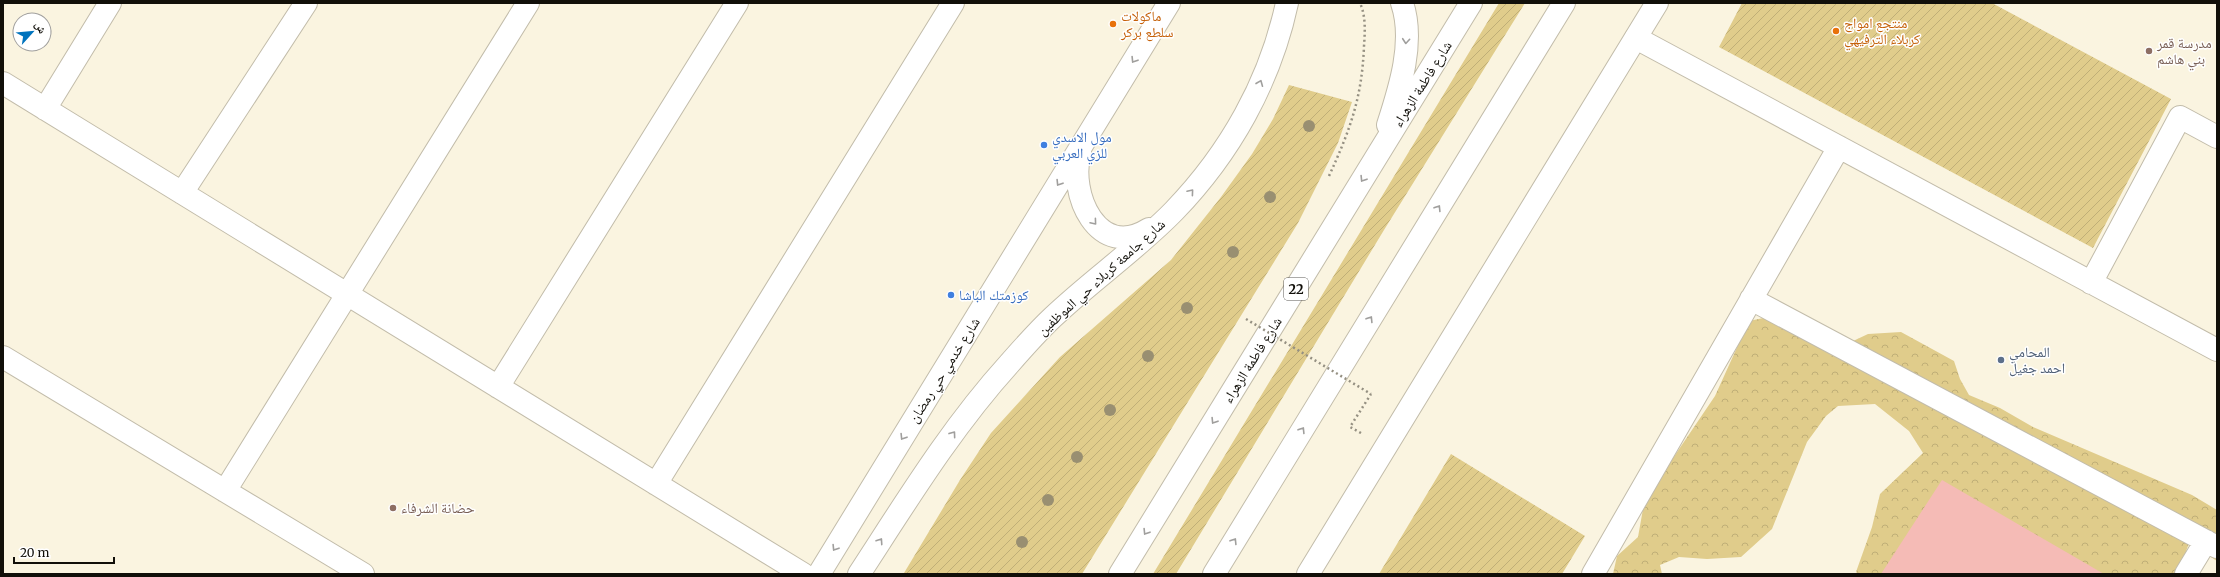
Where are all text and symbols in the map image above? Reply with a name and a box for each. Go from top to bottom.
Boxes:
place label: ماكولات سلطع بركر [1120,7,1173,42]
north arrow [12,12,52,52]
place label: منتجع امواج كربلاء الترفيهي [1844,14,1920,51]
text: ش [31,19,50,37]
marker: ماكولات سلطع بركر [1108,19,1118,29]
marker: منتجع امواج كربلاء الترفيهي [1831,26,1841,36]
place label: مدرسة قمر بني هاشم [2156,34,2212,71]
street label: شارع فاطمة الزهراء [1388,38,1457,131]
one-way arrow [1402,38,1411,44]
marker: مدرسة قمر بني هاشم [2144,46,2154,56]
one-way arrow [1132,56,1139,63]
one-way arrow [1256,80,1264,87]
place label: مول الاسدي للزي العربي [1052,128,1112,165]
marker: مول الاسدي للزي العربي [1039,140,1049,150]
one-way arrow [1360,175,1368,182]
one-way arrow [1056,179,1064,186]
one-way arrow [1186,189,1193,197]
one-way arrow [1433,205,1441,212]
street label: شارع جامعة كربلاء حي الموظفين [1033,215,1170,341]
one-way arrow [1090,217,1097,225]
road number: 22 [1284,278,1308,300]
place label: كوزمتك الباشا [959,286,1029,304]
marker: كوزمتك الباشا [946,290,956,300]
street label: شارع خدمي حي رمضان [904,314,986,427]
street label: شارع فاطمة الزهراء [1218,314,1287,407]
one-way arrow [1365,316,1373,323]
place label: المحامي احمد جغيل [2009,343,2065,377]
marker: المحامي احمد جغيل [1996,355,2006,365]
one-way arrow [1212,417,1219,424]
one-way arrow [1297,427,1305,434]
one-way arrow [948,431,955,438]
one-way arrow [900,433,908,440]
place label: حضانة الشرفاء [401,499,475,517]
marker: حضانة الشرفاء [388,503,398,513]
one-way arrow [1143,528,1151,535]
one-way arrow [1229,538,1237,545]
scale bar [14,539,114,565]
one-way arrow [875,539,882,546]
one-way arrow [833,543,840,550]
text: 20 m [20,545,49,560]

